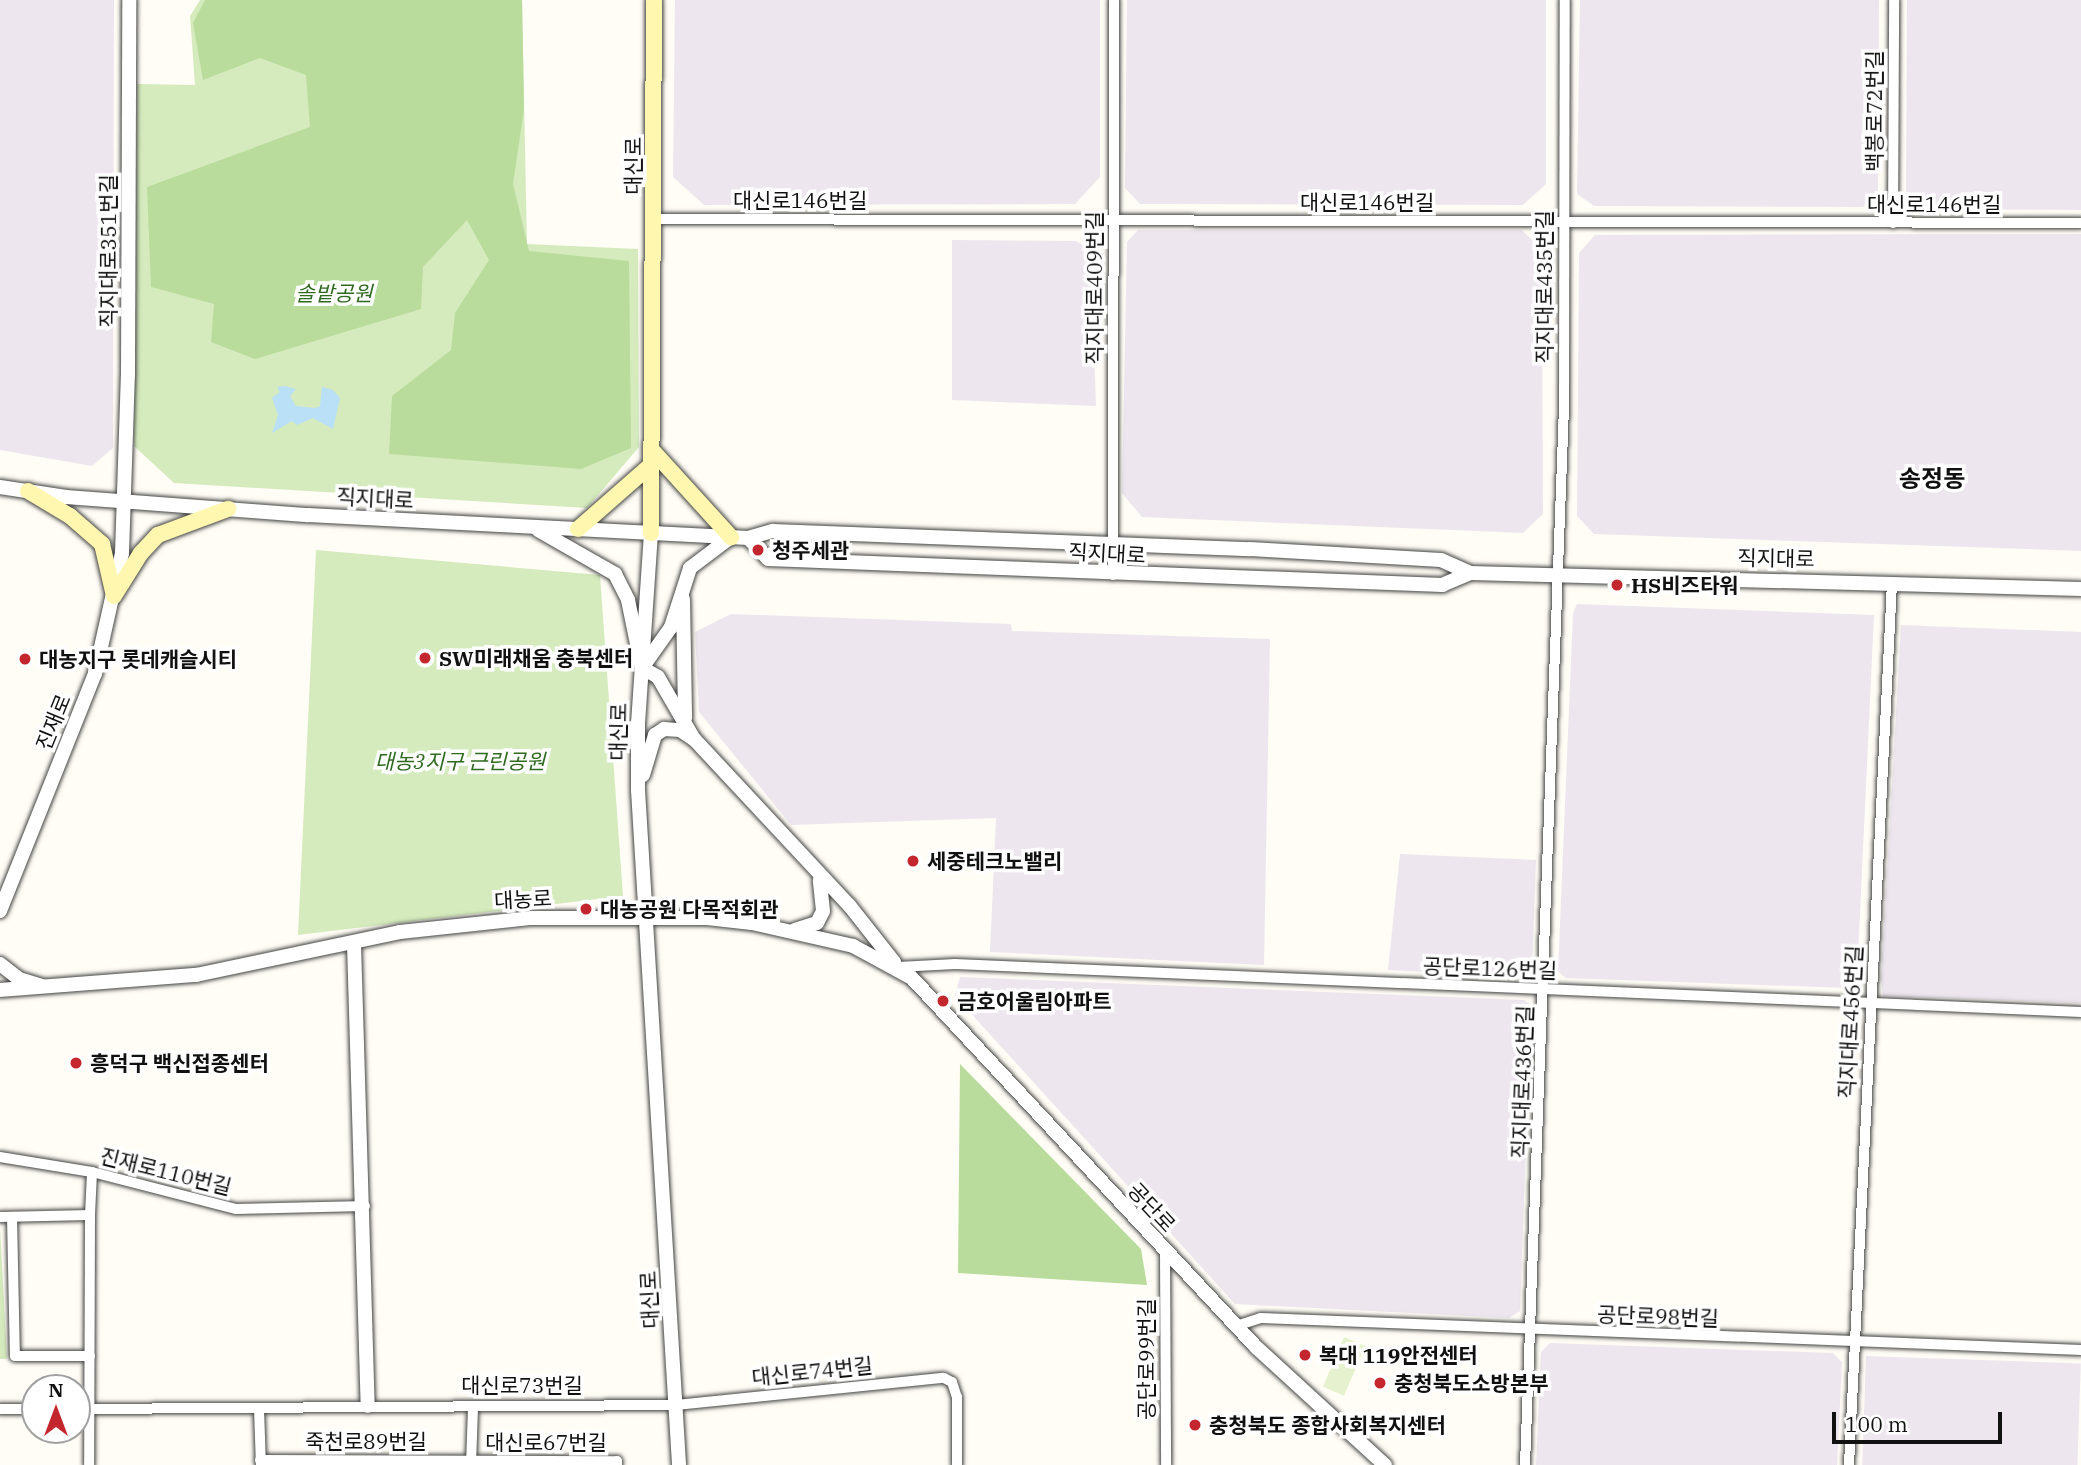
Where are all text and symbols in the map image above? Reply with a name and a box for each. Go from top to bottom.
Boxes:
street label: 백봉로72번길 [1861,50,1887,172]
street label: 대신로 [620,137,646,195]
street label: 직지대로351번길 [95,174,121,328]
street label: 대신로146번길 [733,187,867,213]
street label: 대신로146번길 [1300,189,1434,215]
street label: 대신로146번길 [1867,191,2001,217]
street label: 직지대로435번길 [1531,210,1557,364]
street label: 직지대로409번길 [1081,211,1107,365]
park label: 솔밭공원 [295,280,373,306]
district label: 송정동 [1899,465,1965,493]
street label: 직지대로 [336,483,414,513]
place label: 청주세관 [772,537,849,563]
street label: 직지대로 [1068,538,1146,568]
marker: 청주세관 [750,542,766,558]
street label: 직지대로 [1737,545,1815,571]
place label: HS비즈타워 [1631,572,1739,598]
marker: HS비즈타워 [1609,577,1625,593]
place label: SW미래채움 충북센터 [439,645,633,671]
place label: 대농지구 롯데캐슬시티 [39,646,237,672]
marker: SW미래채움 충북센터 [417,650,433,666]
marker: 대농지구 롯데캐슬시티 [17,651,33,667]
street label: 진재로 [30,690,76,754]
street label: 대신로 [605,703,631,761]
park label: 대농3지구 근린공원 [375,748,545,774]
place label: 세중테크노밸리 [927,848,1062,874]
marker: 세중테크노밸리 [905,853,921,869]
street label: 대농로 [493,885,553,913]
place label: 대농공원 다목적회관 [600,896,779,922]
marker: 대농공원 다목적회관 [578,901,594,917]
street label: 직지대로456번길 [1833,945,1867,1099]
street label: 공단로126번길 [1422,953,1558,983]
place label: 금호어울림아파트 [957,988,1112,1014]
marker: 금호어울림아파트 [935,993,951,1009]
street label: 직지대로436번길 [1507,1005,1537,1159]
place label: 흥덕구 백신접종센터 [90,1050,269,1076]
marker: 흥덕구 백신접종센터 [68,1055,84,1071]
street label: 진재로110번길 [98,1143,234,1199]
street label: 공단로 [1123,1177,1181,1237]
street label: 대신로 [635,1270,663,1330]
street label: 공단로99번길 [1133,1298,1159,1420]
street label: 공단로98번길 [1597,1301,1719,1331]
place label: 복대 119안전센터 [1319,1342,1478,1368]
marker: 복대 119안전센터 [1297,1347,1313,1363]
street label: 대신로74번길 [750,1352,874,1390]
place label: 충청북도소방본부 [1394,1370,1549,1396]
street label: 대신로73번길 [461,1372,583,1398]
north arrow [21,1374,91,1444]
marker: 충청북도소방본부 [1372,1375,1388,1391]
text: N [48,1378,64,1402]
scale bar [1836,1398,2006,1442]
text: 100 m [1845,1410,1908,1438]
place label: 충청북도 종합사회복지센터 [1209,1412,1446,1438]
marker: 충청북도 종합사회복지센터 [1187,1417,1203,1433]
street label: 죽천로89번길 [305,1428,427,1454]
street label: 대신로67번길 [485,1429,607,1455]

